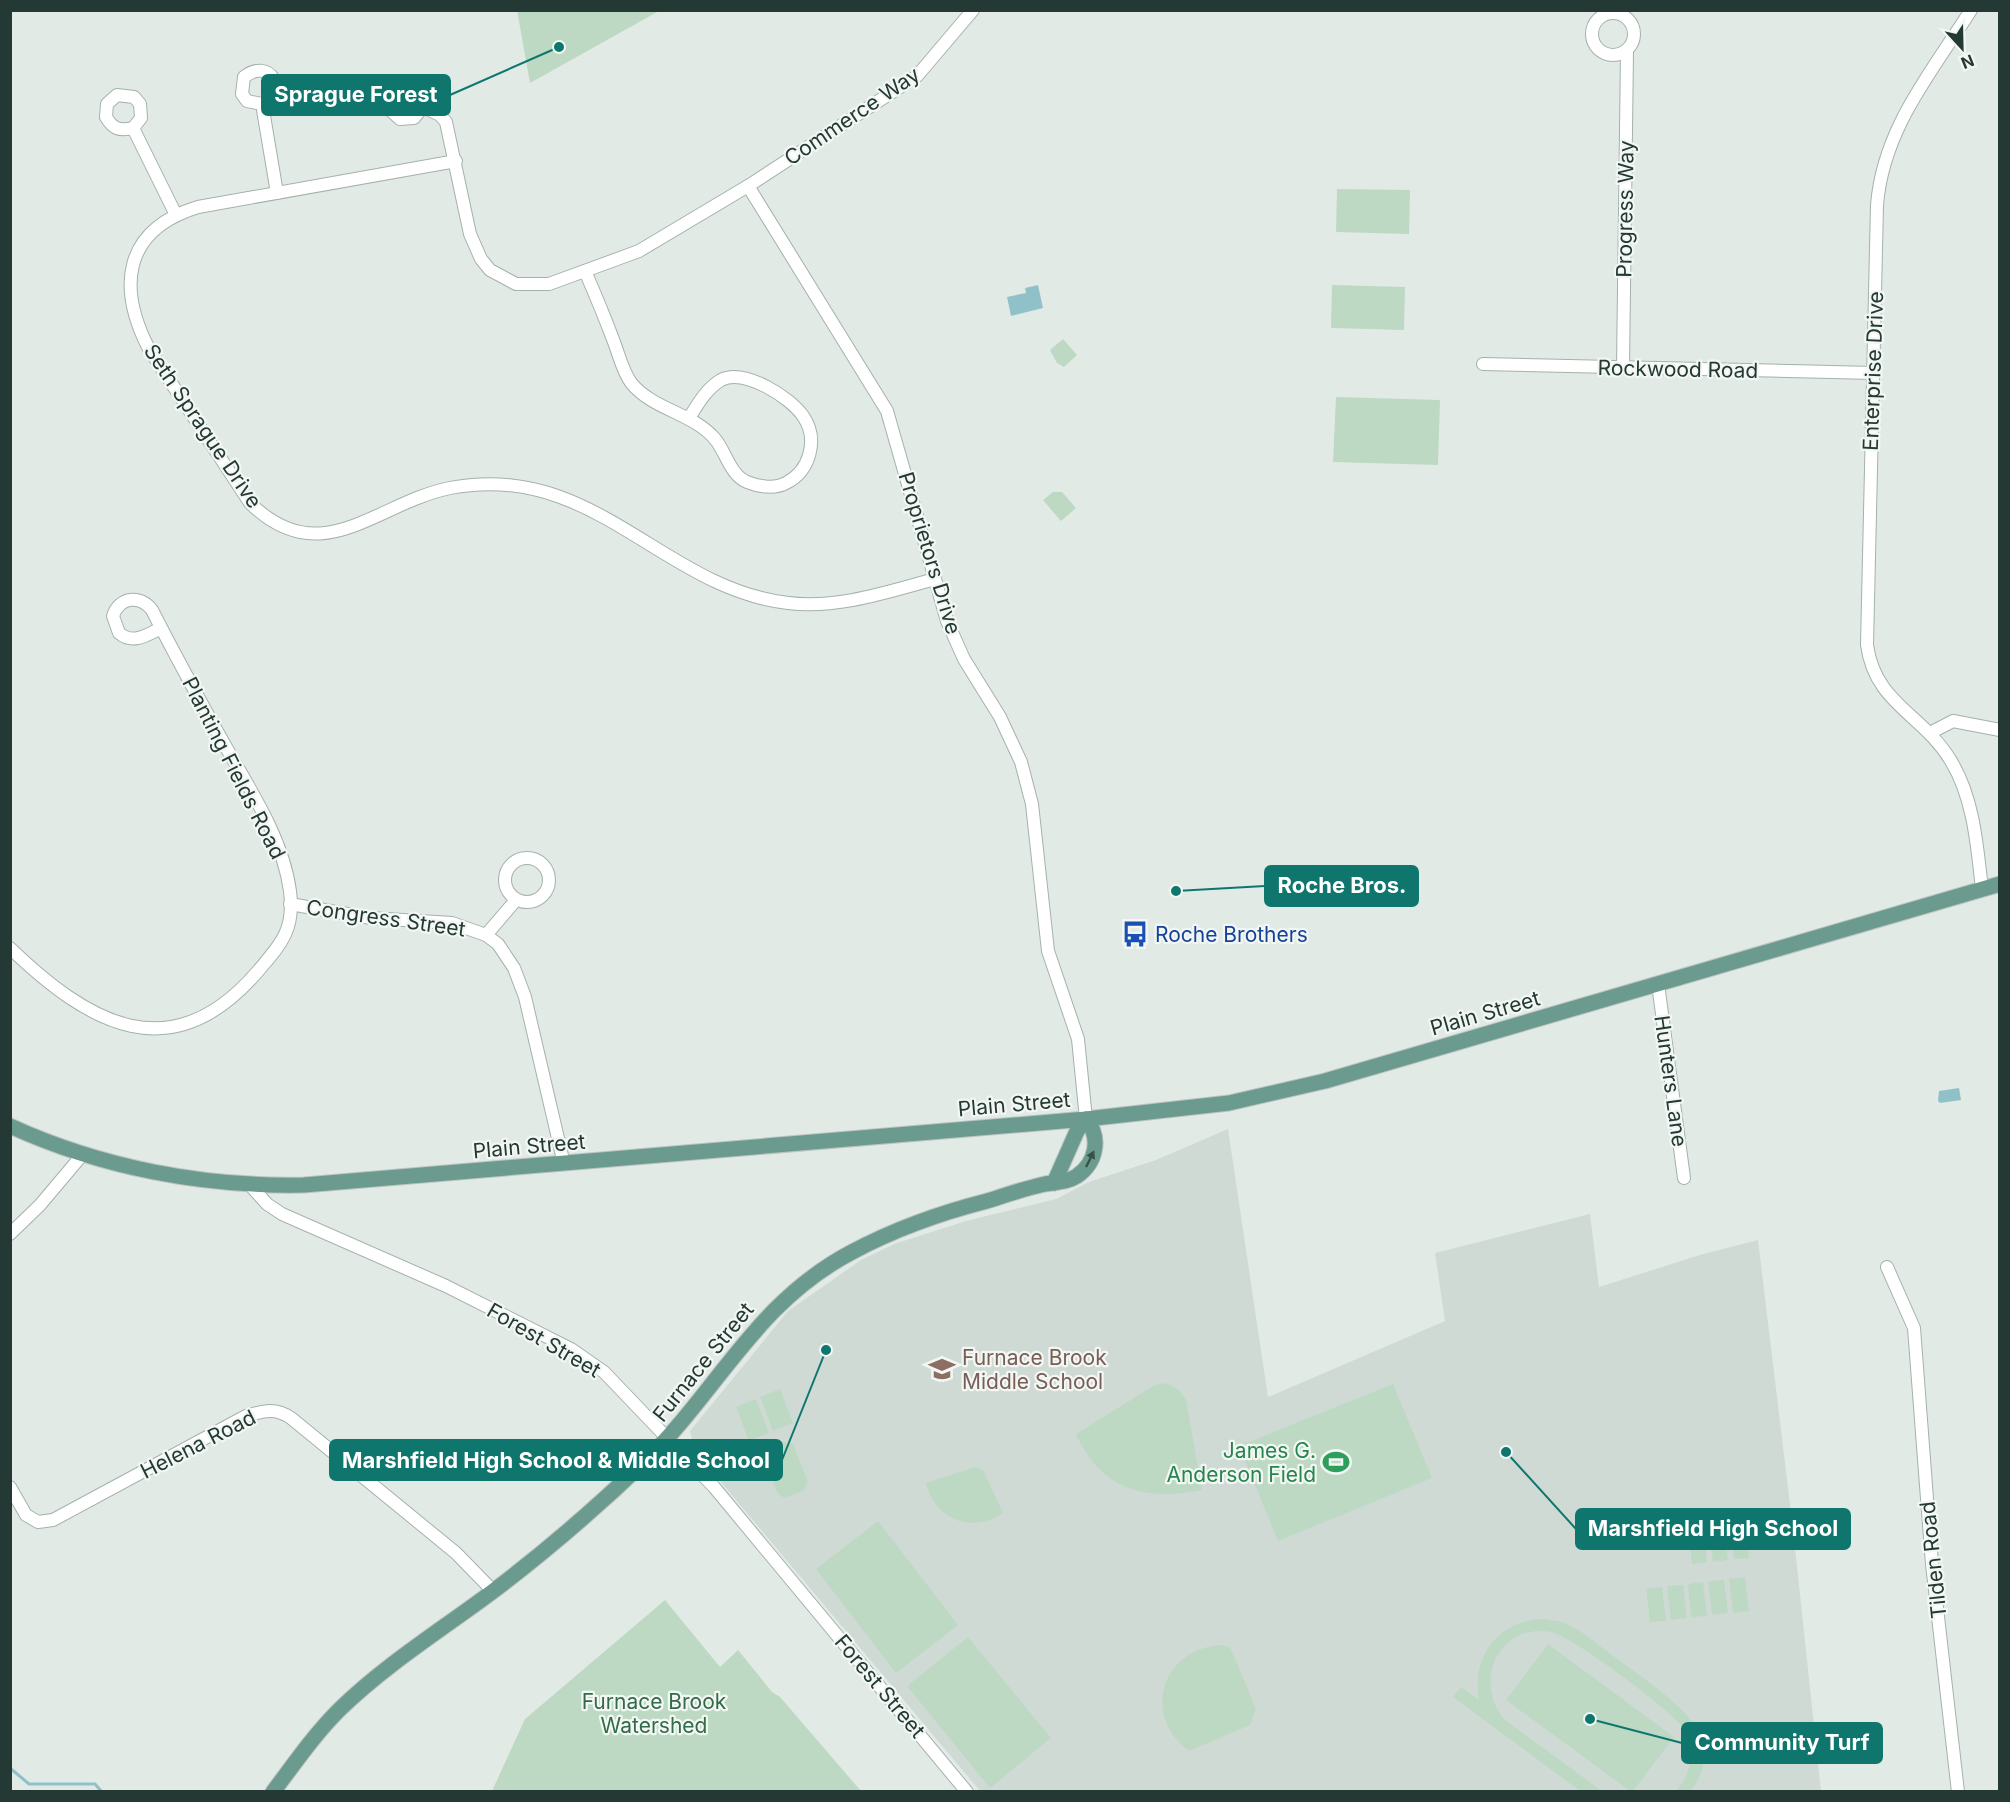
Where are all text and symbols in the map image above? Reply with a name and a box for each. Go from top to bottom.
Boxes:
north arrow [1932,18,1992,78]
text: N [1958,50,1977,73]
street label: Commerce Way [780,61,924,170]
callout: Sprague Forest [262,75,450,115]
text: Sprague Forest [274,81,438,107]
street label: Progress Way [1611,140,1639,278]
street label: Enterprise Drive [1858,291,1888,451]
street label: Seth Sprague Drive [139,339,267,513]
street label: Rockwood Road [1597,355,1759,383]
street label: Proprietors Drive [893,469,967,637]
street label: Planting Fields Road [177,673,291,863]
callout: Roche Bros. [1265,866,1418,906]
text: Roche Bros. [1278,872,1406,898]
street label: Congress Street [305,894,467,942]
bus stop icon: Roche Brothers [1120,919,1150,949]
place label: Roche Brothers [1155,922,1308,947]
street label: Plain Street [1427,985,1543,1041]
street label: Hunters Lane [1649,1014,1693,1148]
street label: Plain Street [957,1087,1071,1121]
street label: Plain Street [472,1129,586,1163]
one-way arrow [1085,1151,1094,1168]
street label: Forest Street [483,1297,605,1383]
street label: Furnace Street [647,1297,759,1427]
place label: Furnace Brook Middle School [962,1345,1107,1394]
school or university icon: Furnace Brook Middle School [927,1354,957,1384]
street label: Helena Road [136,1404,260,1484]
place label: James G. Anderson Field [1166,1438,1316,1487]
callout: Marshfield High School & Middle School [330,1440,782,1480]
text: Marshfield High School & Middle School [342,1447,770,1473]
sports icon: James G. Anderson Field [1321,1447,1351,1477]
street label: Tilden Road [1914,1500,1952,1620]
callout: Marshfield High School [1576,1509,1850,1549]
text: Marshfield High School [1588,1515,1838,1541]
street label: Forest Street [830,1629,931,1743]
park label: Furnace Brook Watershed [582,1689,727,1738]
callout: Community Turf [1682,1723,1882,1763]
text: Community Turf [1694,1729,1870,1755]

